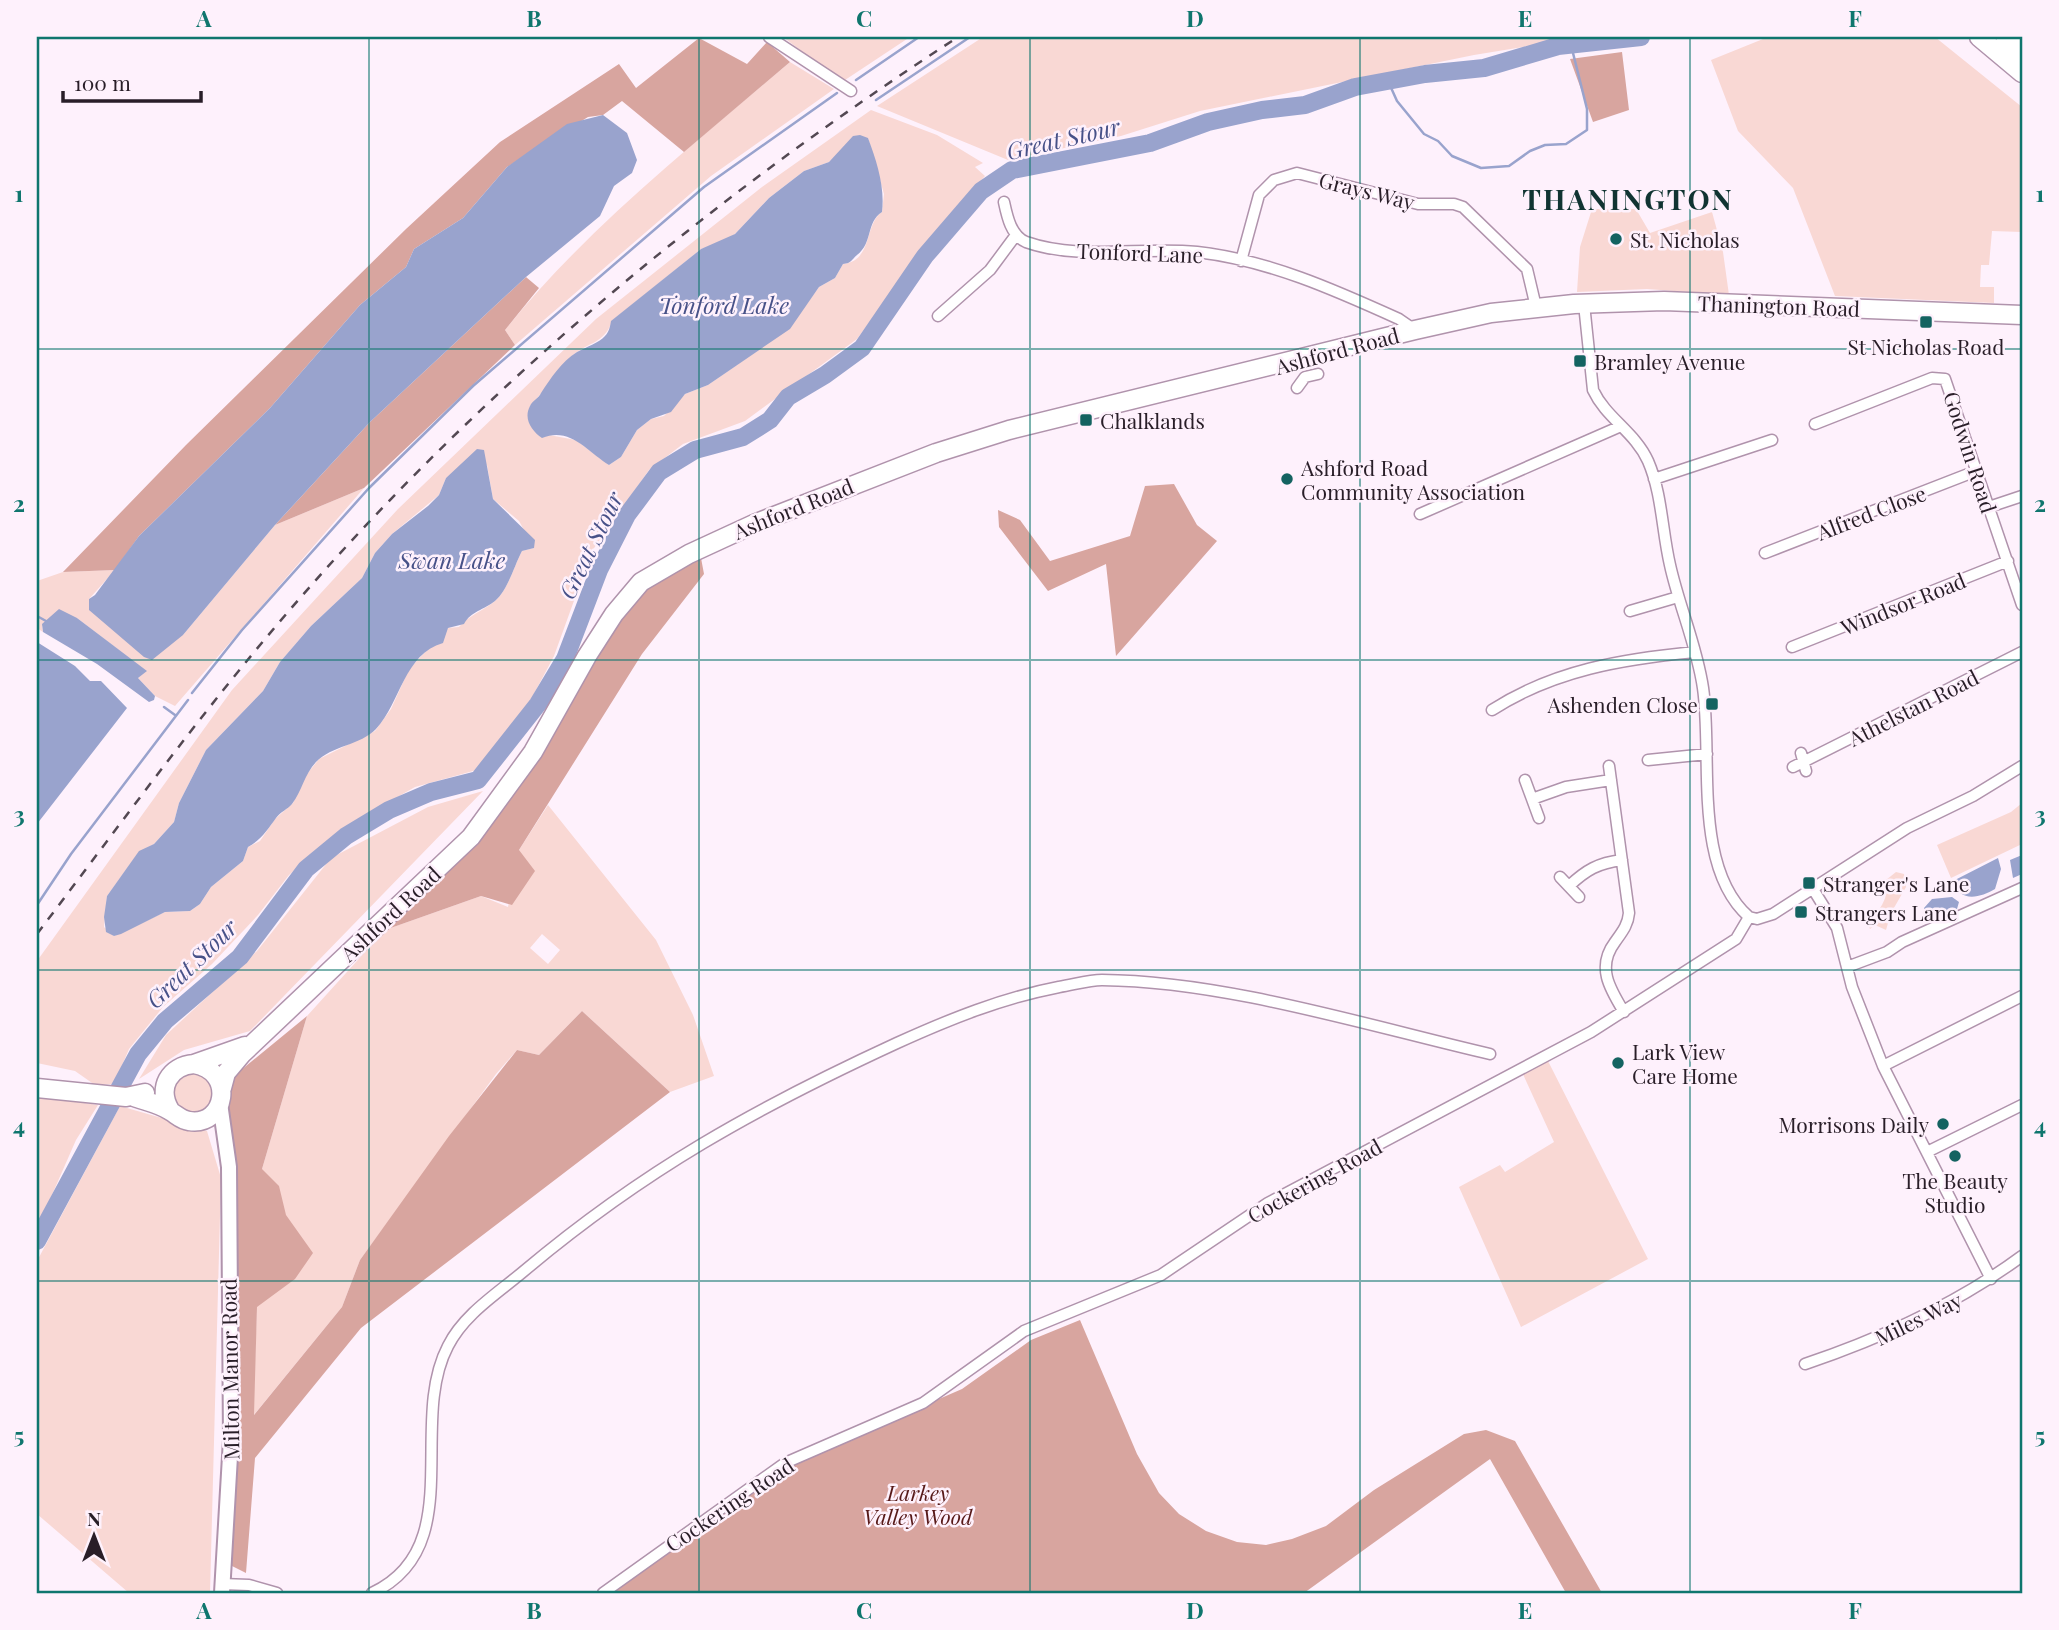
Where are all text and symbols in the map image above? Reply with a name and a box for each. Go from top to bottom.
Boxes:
text: A [195,2,212,33]
text: B [526,2,542,33]
text: C [856,2,872,33]
text: D [1186,2,1204,33]
text: E [1518,2,1532,33]
text: F [1848,2,1862,33]
scale bar [63,60,201,104]
text: 100 m [74,68,131,96]
water label: Great Stour [1003,110,1124,166]
street label: Grays Way [1316,165,1418,215]
text: 1 [15,177,24,208]
text: 1 [2036,177,2045,208]
district label: THANINGTON [1522,180,1734,217]
place label: St. Nicholas [1630,225,1740,253]
marker: St. Nicholas [1608,231,1624,247]
street label: Tonford Lane [1076,236,1204,268]
street label: Thanington Road [1697,288,1861,322]
water label: Tonford Lake [659,289,789,320]
marker: St Nicholas Road [1918,314,1934,330]
street label: Ashford Road [1271,320,1402,380]
place label: St Nicholas Road [1847,332,2005,360]
place label: Bramley Avenue [1594,347,1746,375]
marker: Bramley Avenue [1572,353,1588,369]
street label: Godwin Road [1938,388,2004,516]
place label: Chalklands [1100,406,1205,434]
marker: Chalklands [1078,412,1094,428]
place label: Ashford Road Community Association [1300,453,1526,505]
street label: Ashford Road [728,471,857,545]
marker: Ashford Road Community Association [1279,471,1295,487]
street label: Alfred Close [1811,478,1930,546]
water label: Great Stour [551,485,630,604]
text: 2 [13,487,25,518]
text: 2 [2034,487,2046,518]
water label: Swan Lake [398,544,506,575]
street label: Windsor Road [1836,565,1970,641]
street label: Athelstan Road [1842,662,1983,752]
place label: Ashenden Close [1547,690,1698,718]
marker: Ashenden Close [1704,696,1720,712]
text: 3 [13,798,25,829]
text: 3 [2034,798,2046,829]
street label: Ashford Road [333,859,446,967]
place label: Stranger's Lane [1823,869,1969,897]
marker: Stranger's Lane [1801,875,1817,891]
place label: Strangers Lane [1815,898,1957,926]
marker: Strangers Lane [1793,904,1809,920]
water label: Great Stour [139,911,244,1014]
place label: Lark View Care Home [1632,1037,1738,1089]
marker: Lark View Care Home [1610,1055,1626,1071]
text: 4 [13,1109,25,1140]
text: 4 [2034,1109,2046,1140]
place label: Morrisons Daily [1778,1110,1929,1138]
marker: Morrisons Daily [1935,1116,1951,1132]
street label: Cockering Road [1242,1131,1386,1229]
marker: The Beauty Studio [1947,1148,1963,1164]
place label: The Beauty Studio [1902,1166,2008,1218]
street label: Milton Manor Road [213,1278,245,1460]
street label: Miles Way [1870,1285,1967,1351]
text: 5 [14,1419,24,1450]
text: 5 [2035,1419,2045,1450]
street label: Cockering Road [659,1451,799,1557]
park label: Larkey Valley Wood [863,1478,973,1530]
north arrow [60,1500,130,1570]
text: N [87,1505,101,1531]
text: A [195,1594,212,1625]
text: B [526,1594,542,1625]
text: C [856,1594,872,1625]
text: D [1186,1594,1204,1625]
text: E [1518,1594,1532,1625]
text: F [1848,1594,1862,1625]

